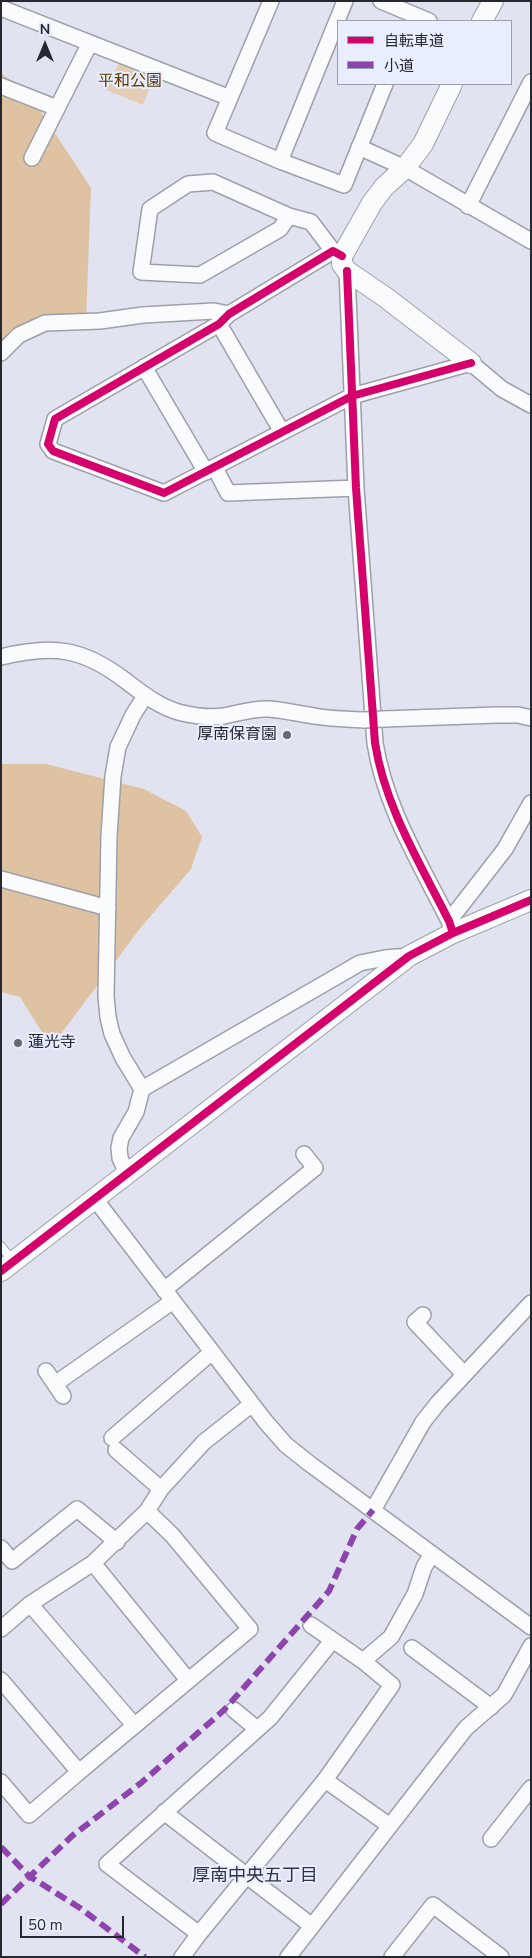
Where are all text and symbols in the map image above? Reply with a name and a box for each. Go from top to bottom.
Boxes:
north arrow [20,20,70,70]
text: N [40,20,50,39]
legend [337,20,512,85]
text: 自転車道 [384,31,444,51]
text: 小道 [384,56,414,76]
park label: 平和公園 [98,72,162,92]
place label: 厚南保育園 [197,725,277,745]
marker: 厚南保育園 [281,729,293,741]
place label: 蓮光寺 [28,1033,76,1053]
marker: 蓮光寺 [12,1037,24,1049]
district label: 厚南中央五丁目 [192,1866,318,1888]
scale bar [22,1906,126,1938]
text: 50 m [28,1915,63,1935]

